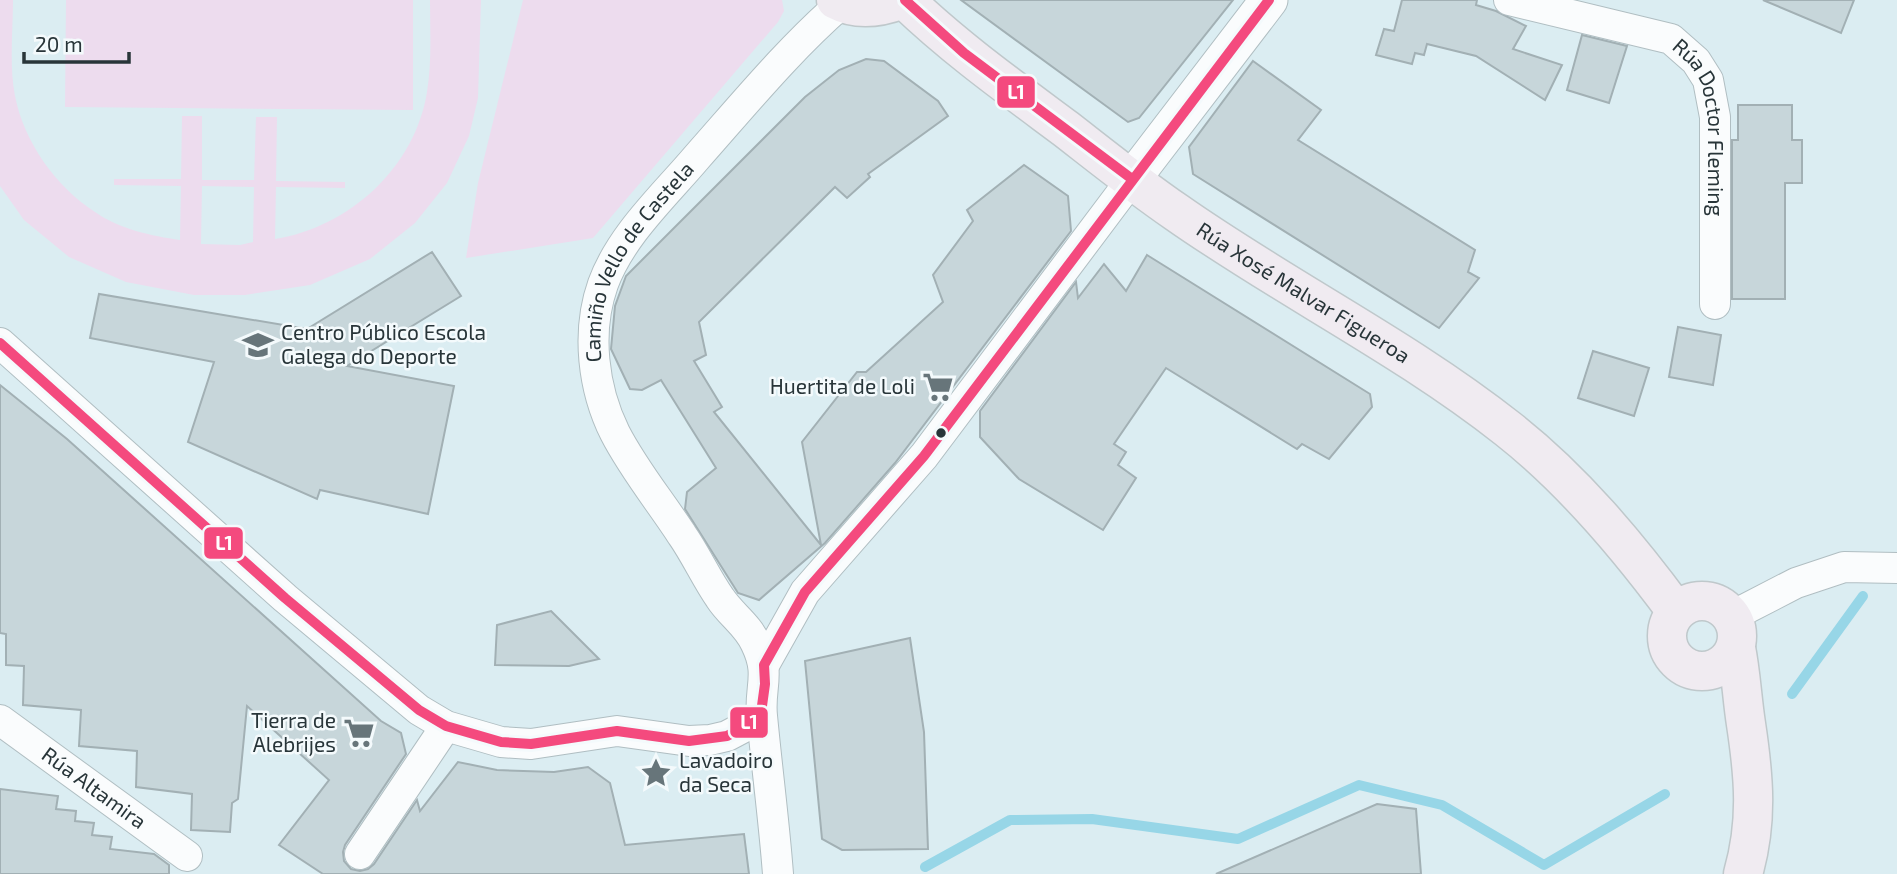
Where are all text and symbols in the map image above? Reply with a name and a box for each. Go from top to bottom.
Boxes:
scale bar [24,21,130,65]
text: 20 m [35,31,83,56]
street label: Rúa Doctor Fleming [1668,33,1729,216]
line badge: L1 [996,75,1036,109]
text: L1 [1007,80,1025,103]
street label: Camiño Vello de Castela [579,156,698,363]
street label: Rúa Xosé Malvar Figueroa [1193,216,1415,368]
place label: Centro Público Escola Galega do Deporte [281,319,486,368]
school or university icon: Centro Público Escola Galega do Deporte [241,328,275,362]
supermarket icon: Huertita de Loli [921,370,955,404]
place label: Huertita de Loli [770,373,915,398]
unlabelled marker [934,426,948,440]
line badge: L1 [203,526,244,560]
text: L1 [215,531,233,554]
line badge: L1 [729,706,769,739]
place label: Tierra de Alebrijes [251,707,336,757]
text: L1 [740,710,758,733]
supermarket icon: Tierra de Alebrijes [342,716,376,750]
street label: Rúa Altamira [38,741,152,833]
place label: Lavadoiro da Seca [679,747,773,796]
place icon: Lavadoiro da Seca [639,756,673,790]

